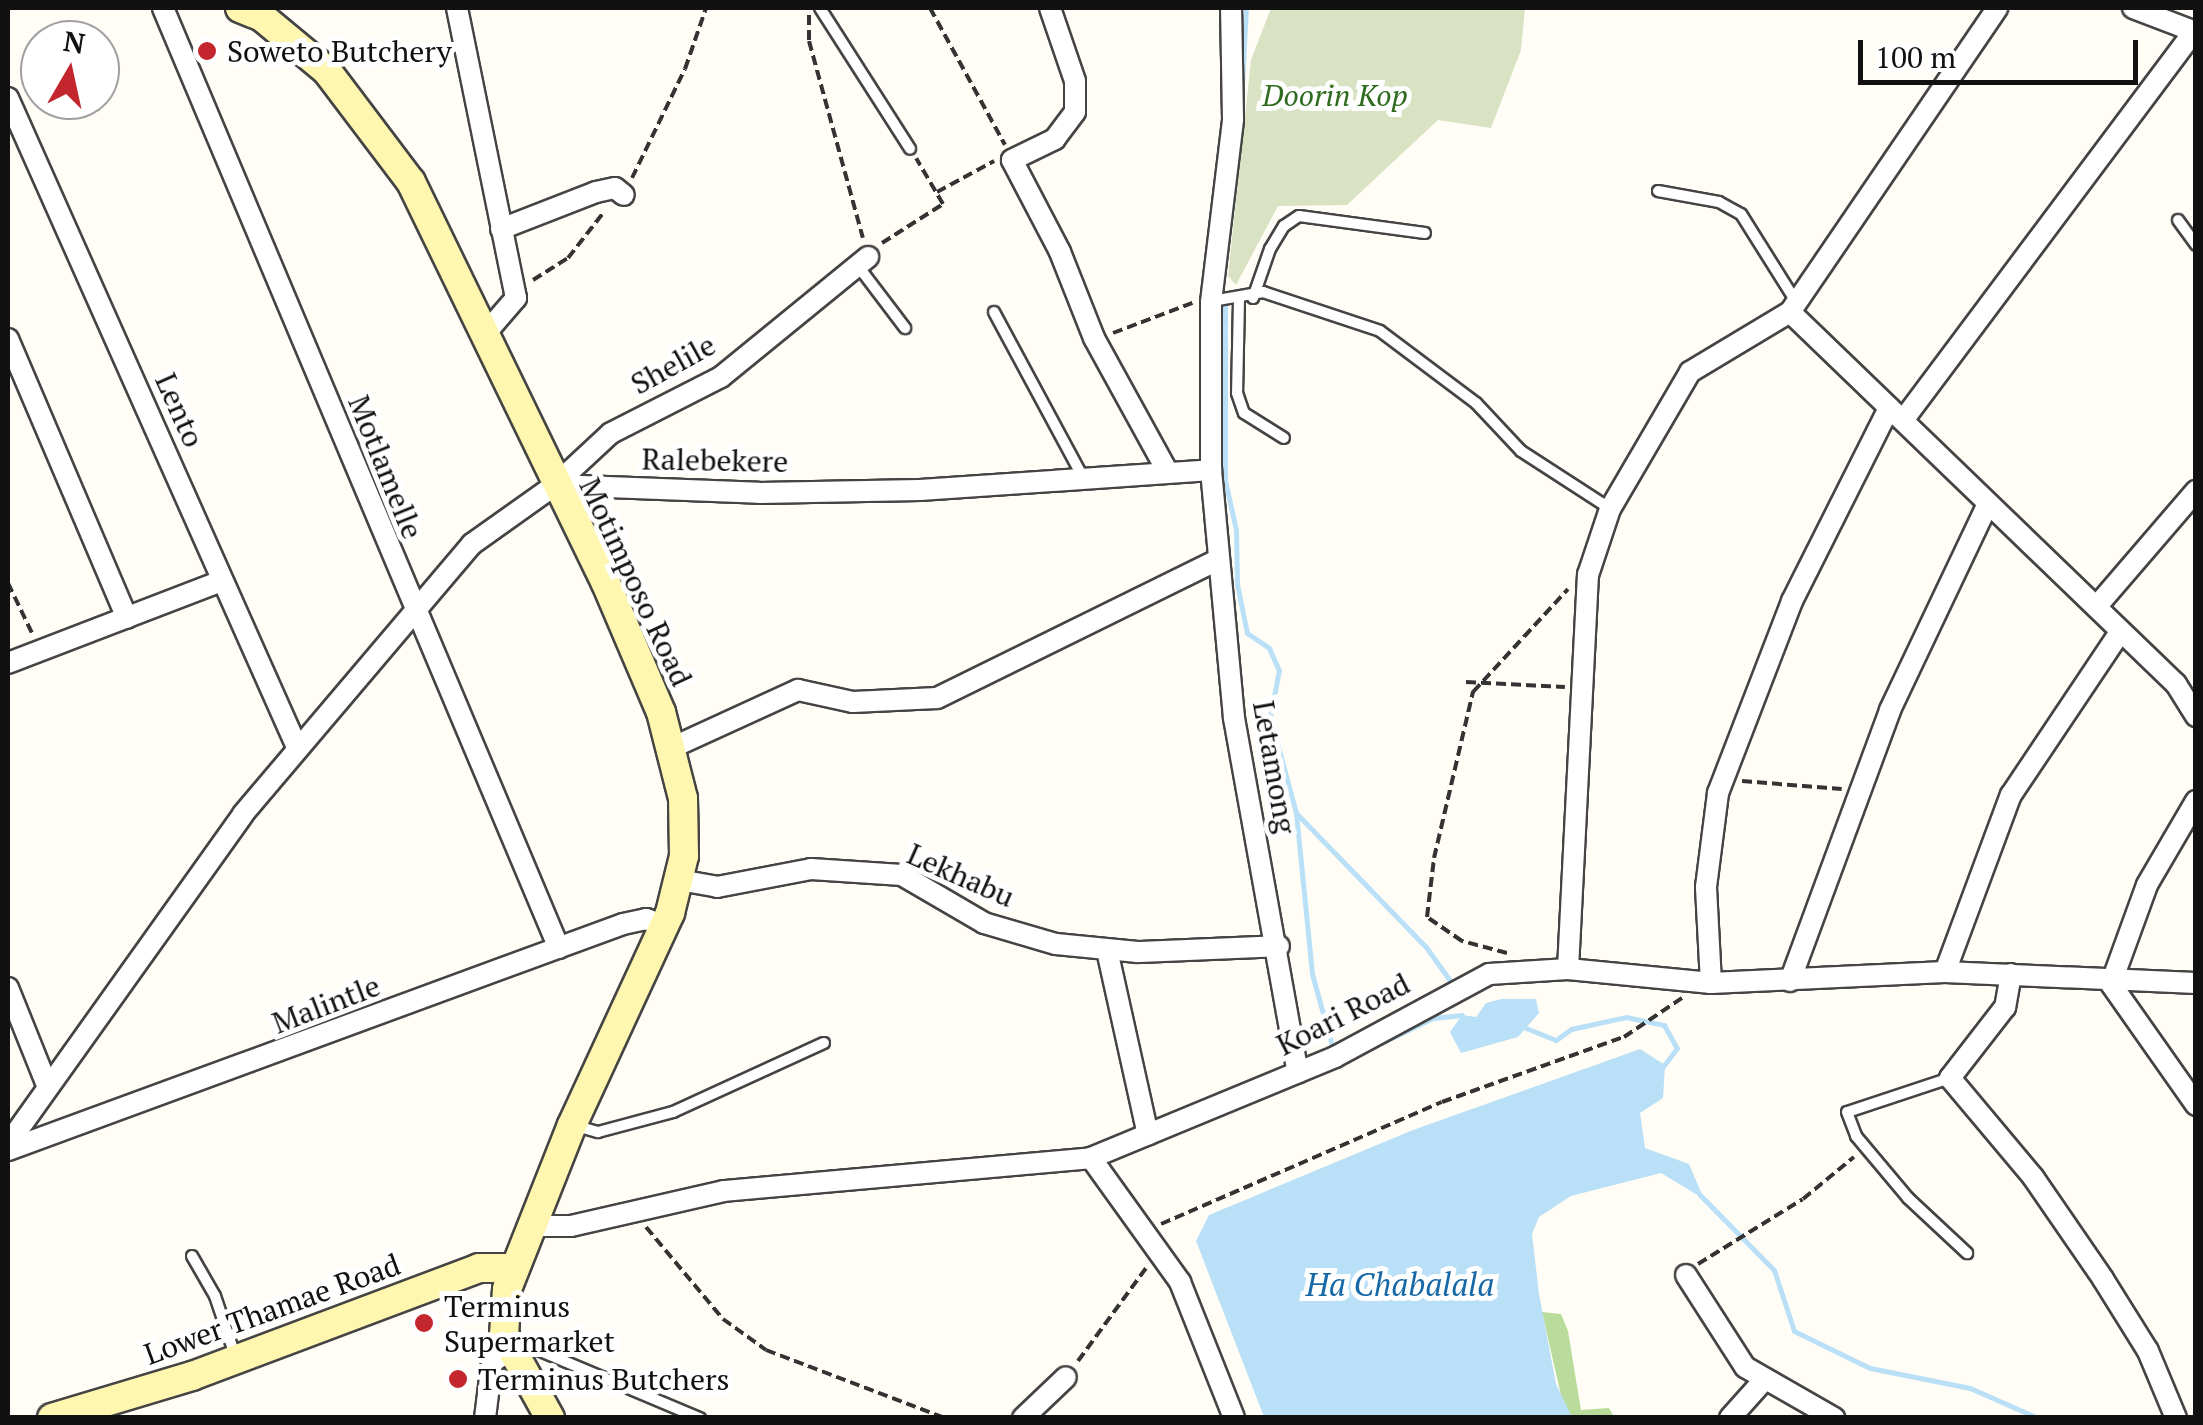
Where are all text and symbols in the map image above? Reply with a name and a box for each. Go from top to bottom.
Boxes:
north arrow [20,20,120,120]
scale bar [1863,20,2143,82]
text: N [61,22,88,62]
place label: Soweto Butchery [227,33,452,69]
text: 100 m [1875,37,1956,77]
marker: Soweto Butchery [196,40,218,62]
park label: Doorin Kop [1262,77,1408,113]
street label: Shelile [624,326,722,402]
street label: Lento [148,367,212,453]
street label: Motlamelle [341,390,431,544]
street label: Ralebekere [641,441,789,479]
street label: Motimposo Road [572,472,700,692]
street label: Letamong [1246,698,1304,836]
street label: Lekhabu [902,836,1020,914]
street label: Koari Road [1270,965,1416,1063]
street label: Malintle [267,967,385,1041]
street label: Lower Thamae Road [139,1246,405,1372]
water label: Ha Chabalala [1306,1265,1494,1303]
place label: Terminus Supermarket [444,1288,615,1358]
marker: Terminus Supermarket [413,1312,435,1334]
place label: Terminus Butchers [478,1361,730,1397]
marker: Terminus Butchers [447,1368,469,1390]

